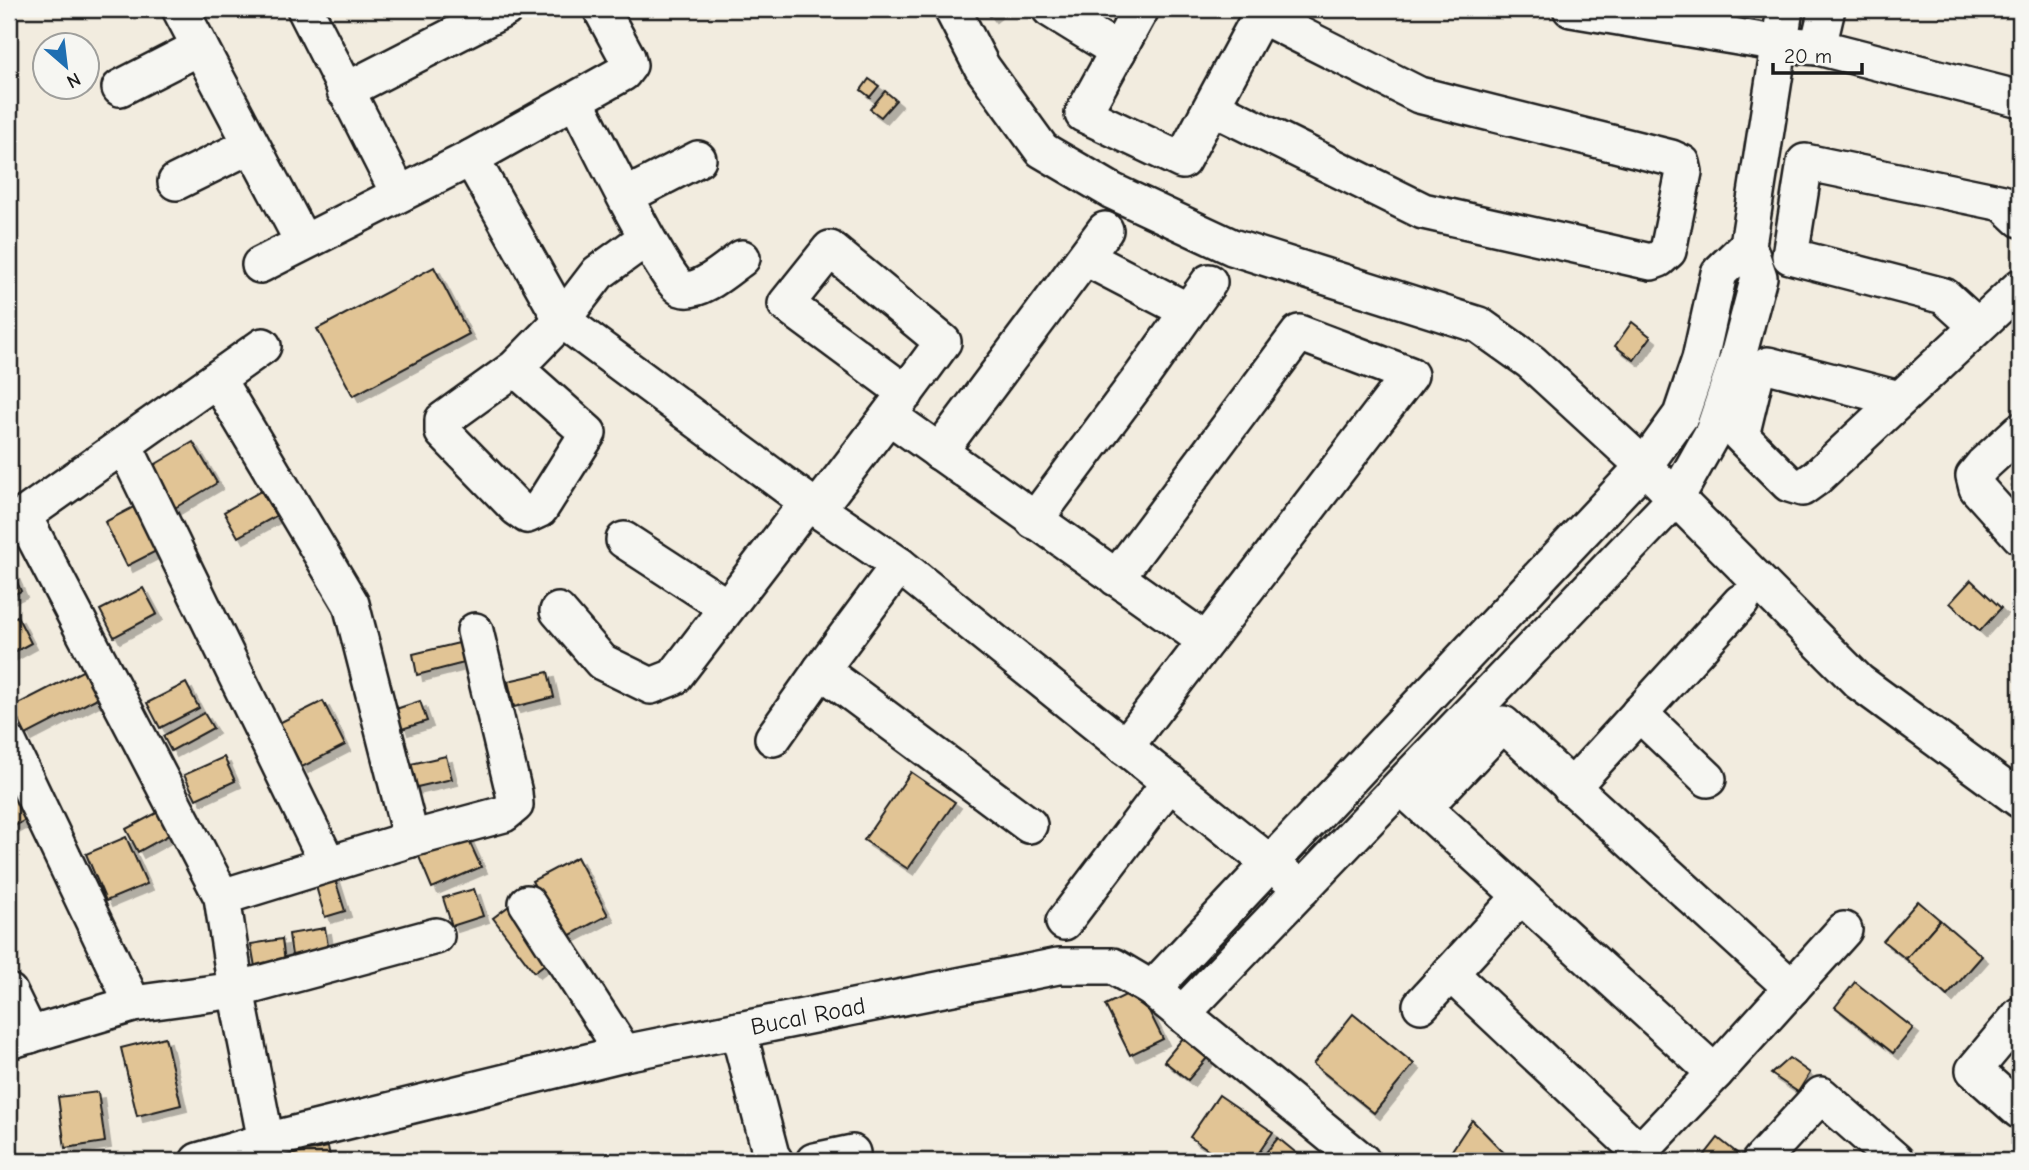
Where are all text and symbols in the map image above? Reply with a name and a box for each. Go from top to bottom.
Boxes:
north arrow [32,32,102,102]
scale bar [1773,32,1863,76]
text: 20 m [1784,44,1832,68]
text: N [63,68,84,93]
street label: Bucal Road [748,991,868,1041]

